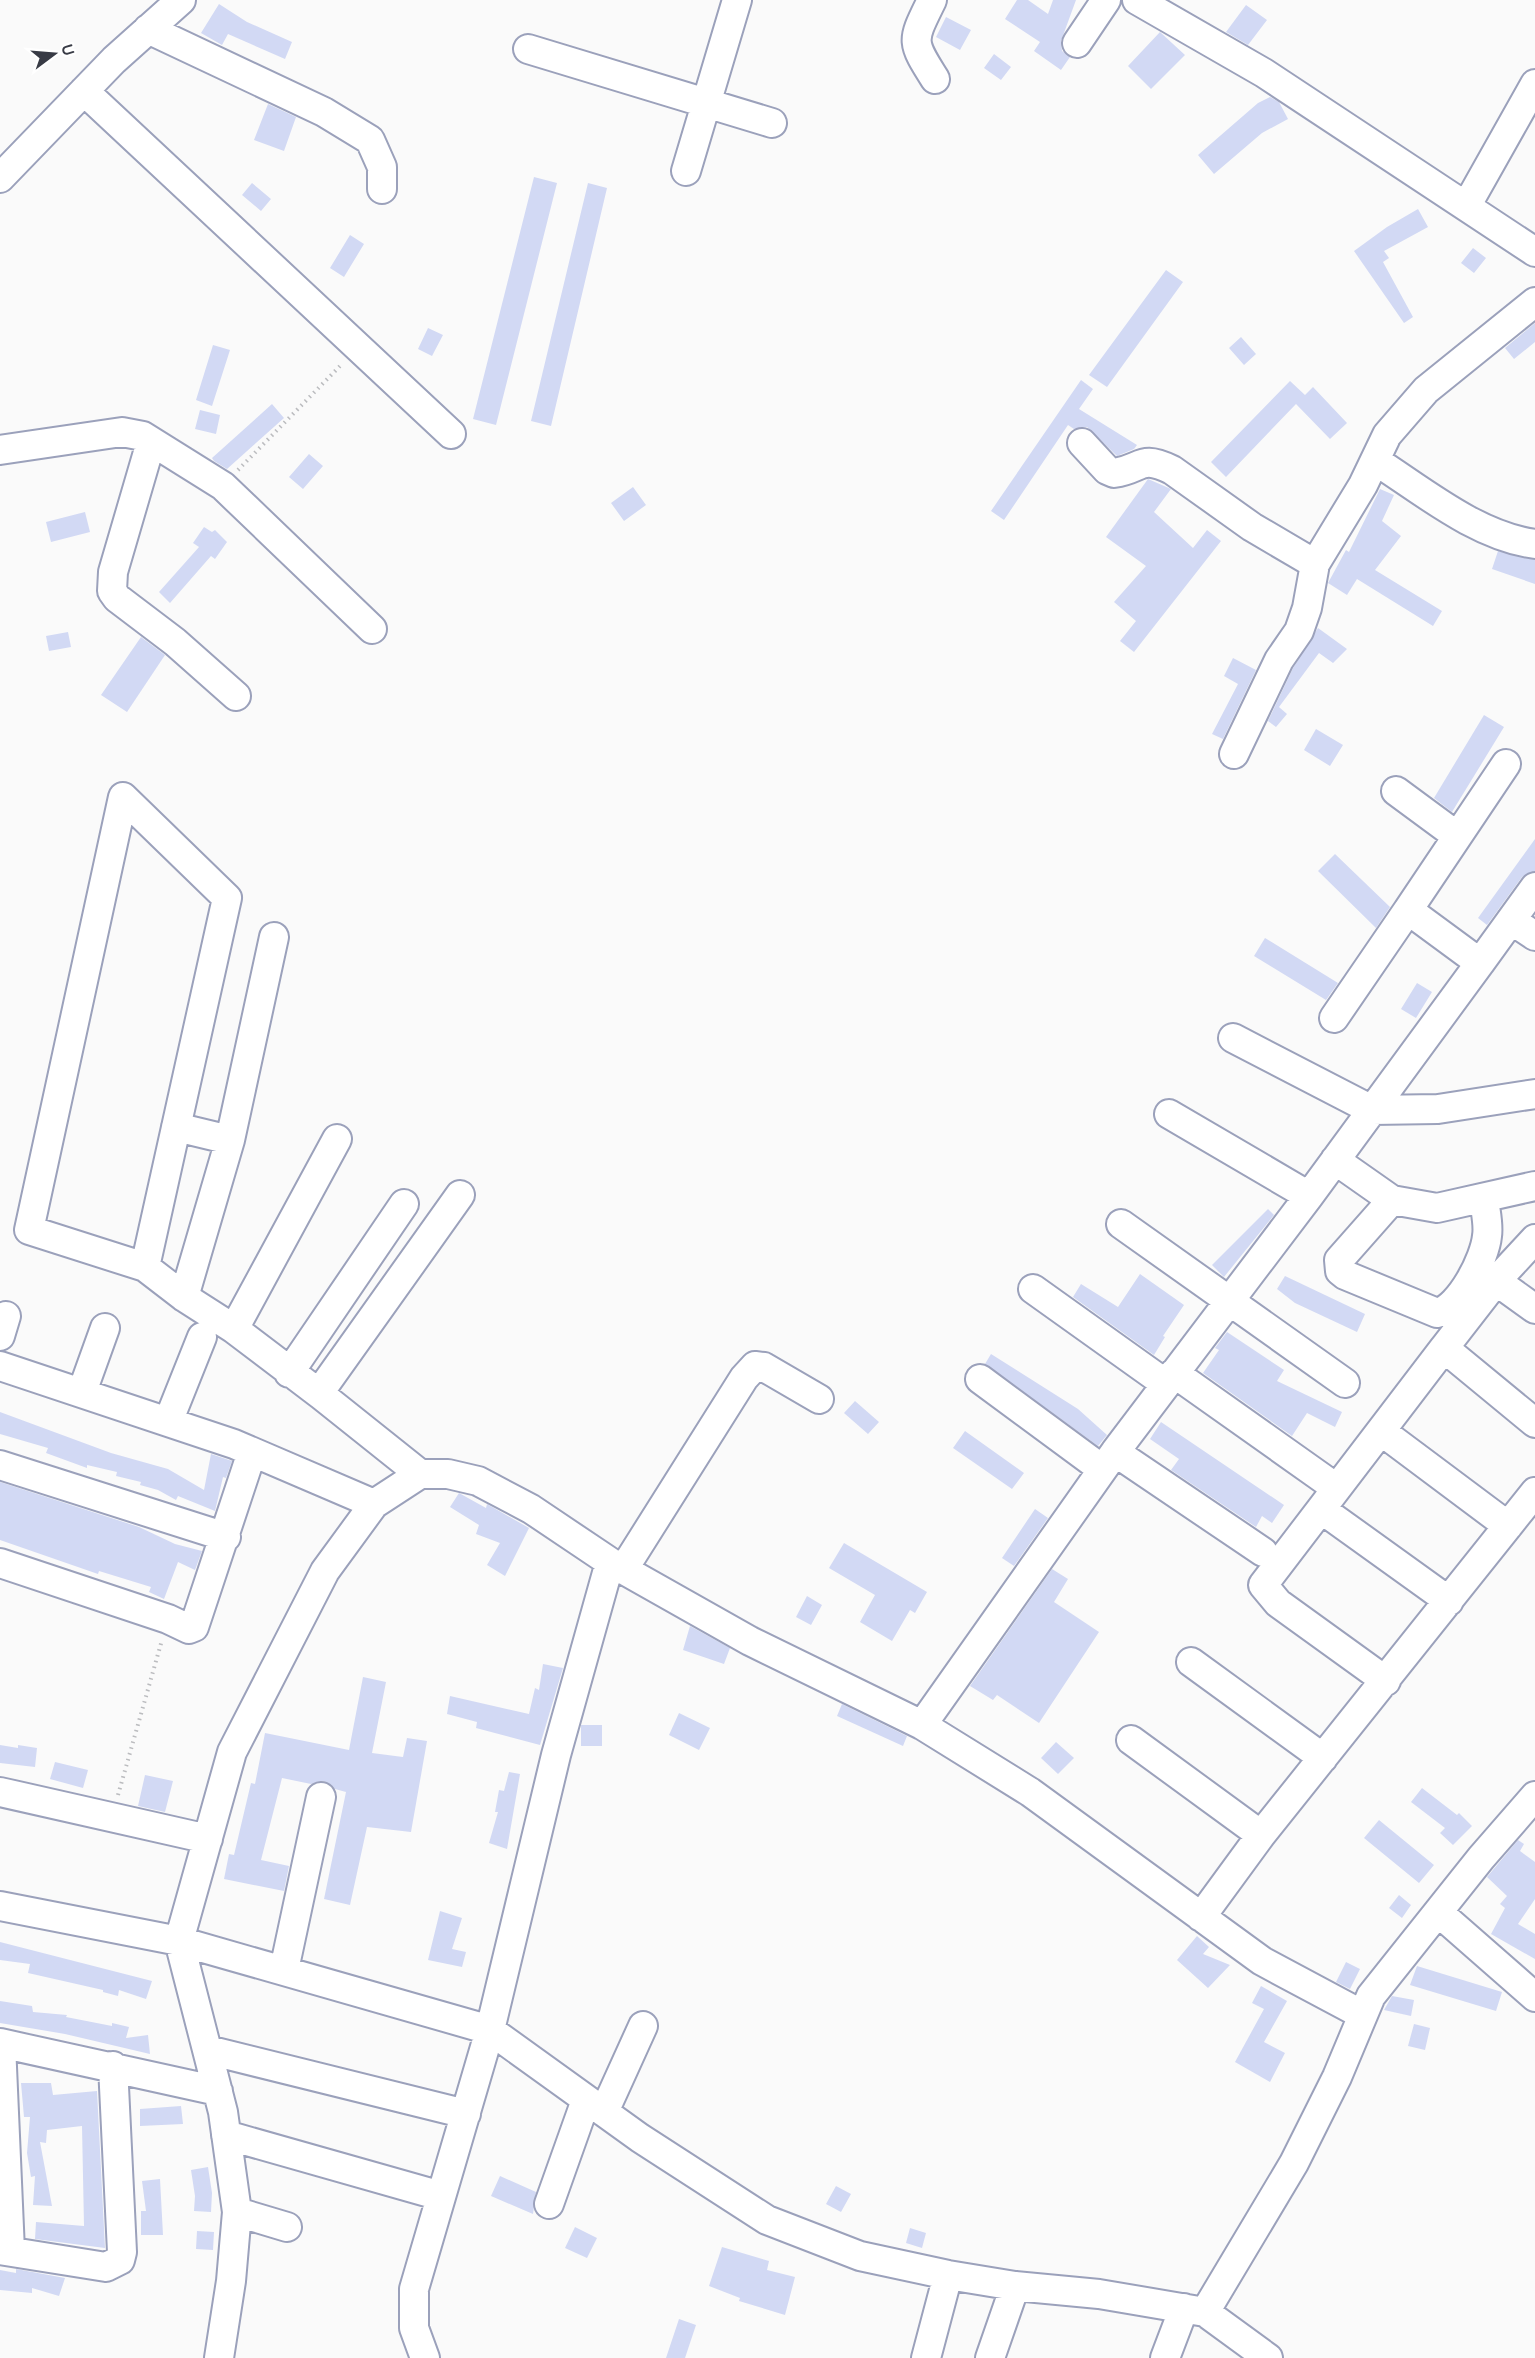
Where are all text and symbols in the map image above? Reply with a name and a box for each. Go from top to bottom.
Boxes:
north arrow [24,24,84,84]
text: U [57,42,80,58]

